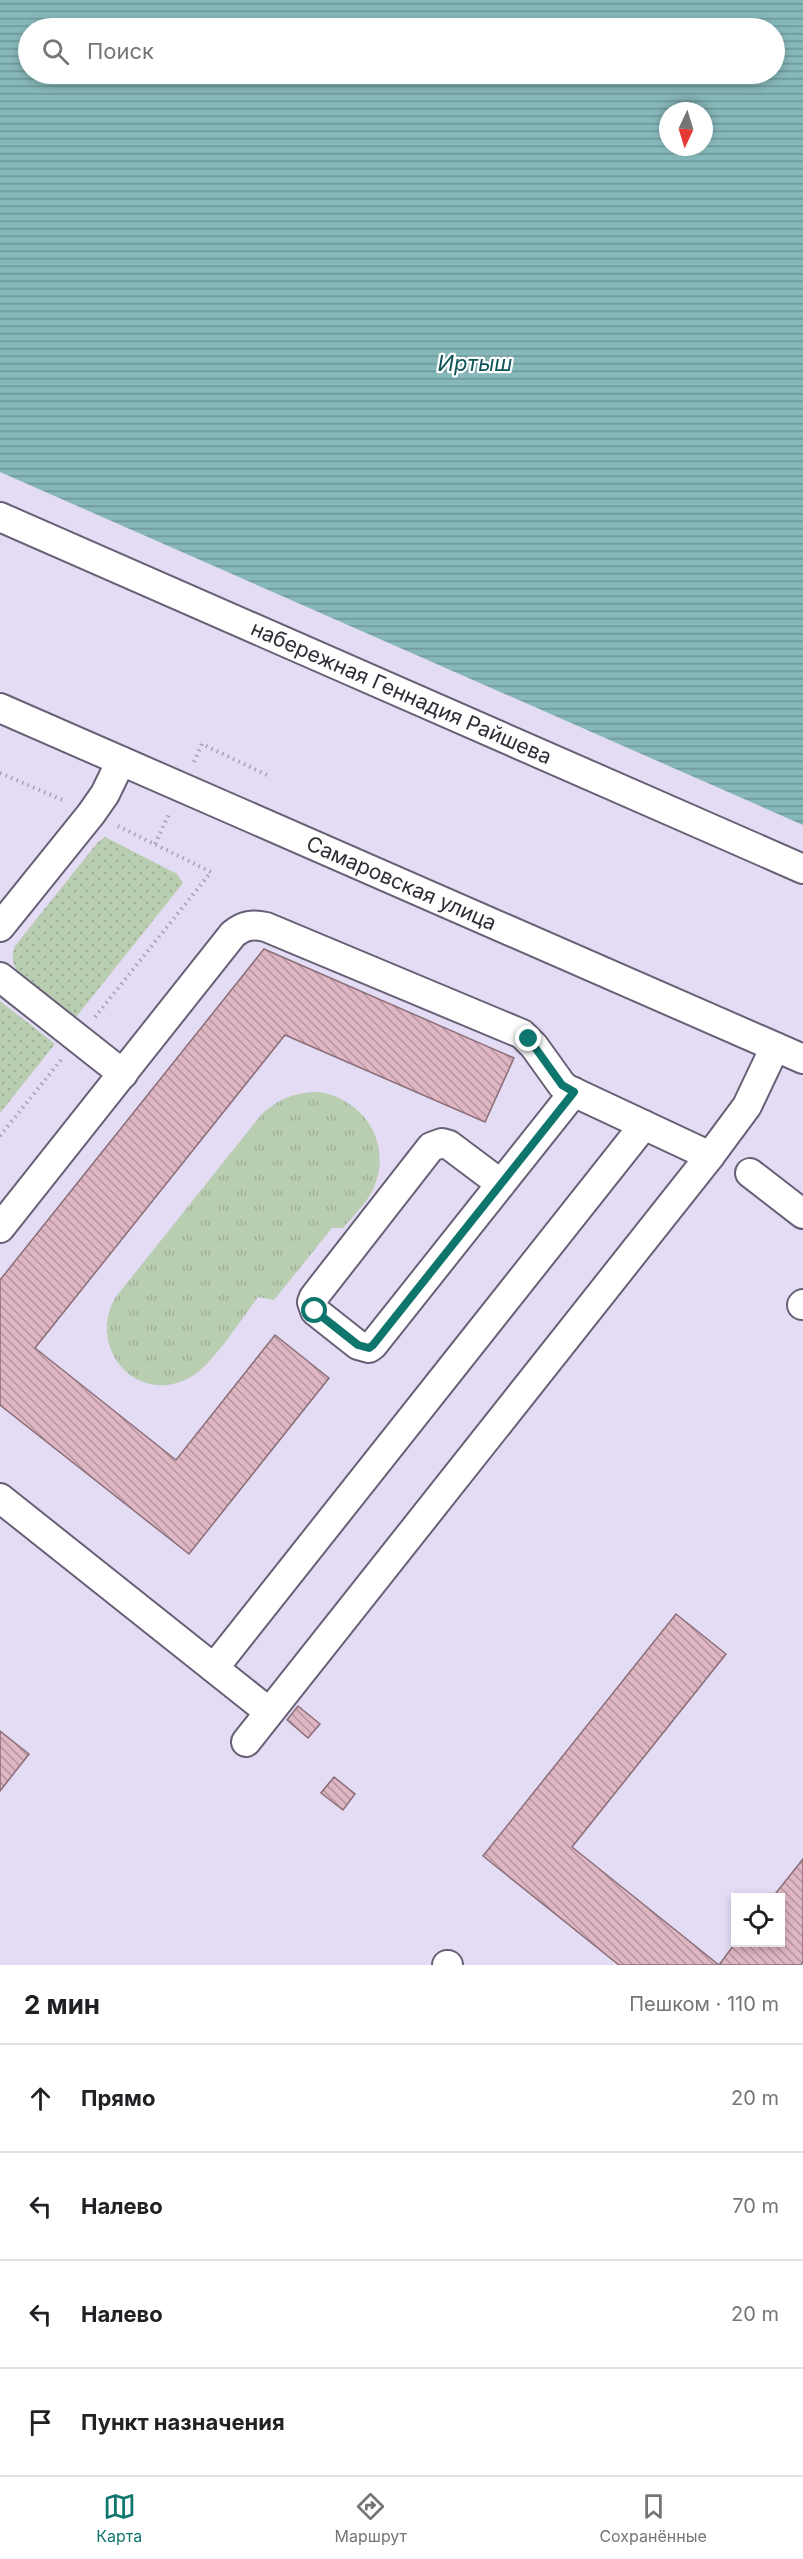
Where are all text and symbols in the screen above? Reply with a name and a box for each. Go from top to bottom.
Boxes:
search box [18,18,785,84]
icon: search [39,35,72,68]
text: Поиск [87,38,154,64]
north arrow [659,102,713,156]
water label: Иртыш [438,350,512,376]
street label: набережная Геннадия Райшева [247,616,556,769]
street label: Самаровская улица [303,830,500,935]
route end [515,1025,541,1051]
route start [301,1297,327,1323]
map controls [731,1893,785,1947]
button: locate [731,1893,785,1947]
text: 2 мин [24,1989,100,2020]
text: Пешком · 110 m [629,1992,779,2016]
icon: ahead [24,2082,57,2115]
text: Прямо [81,2085,155,2111]
text: 20 m [731,2086,779,2110]
icon: left [24,2190,57,2223]
text: Налево [81,2193,163,2219]
text: 70 m [732,2194,779,2218]
icon: left [24,2298,57,2331]
text: Налево [81,2301,163,2327]
text: 20 m [731,2302,779,2326]
icon: arrive [24,2406,57,2439]
text: Пункт назначения [81,2409,285,2435]
tab: Карта [96,2490,142,2546]
tab: Маршрут [334,2490,407,2546]
tab: Сохранённые [599,2490,707,2546]

